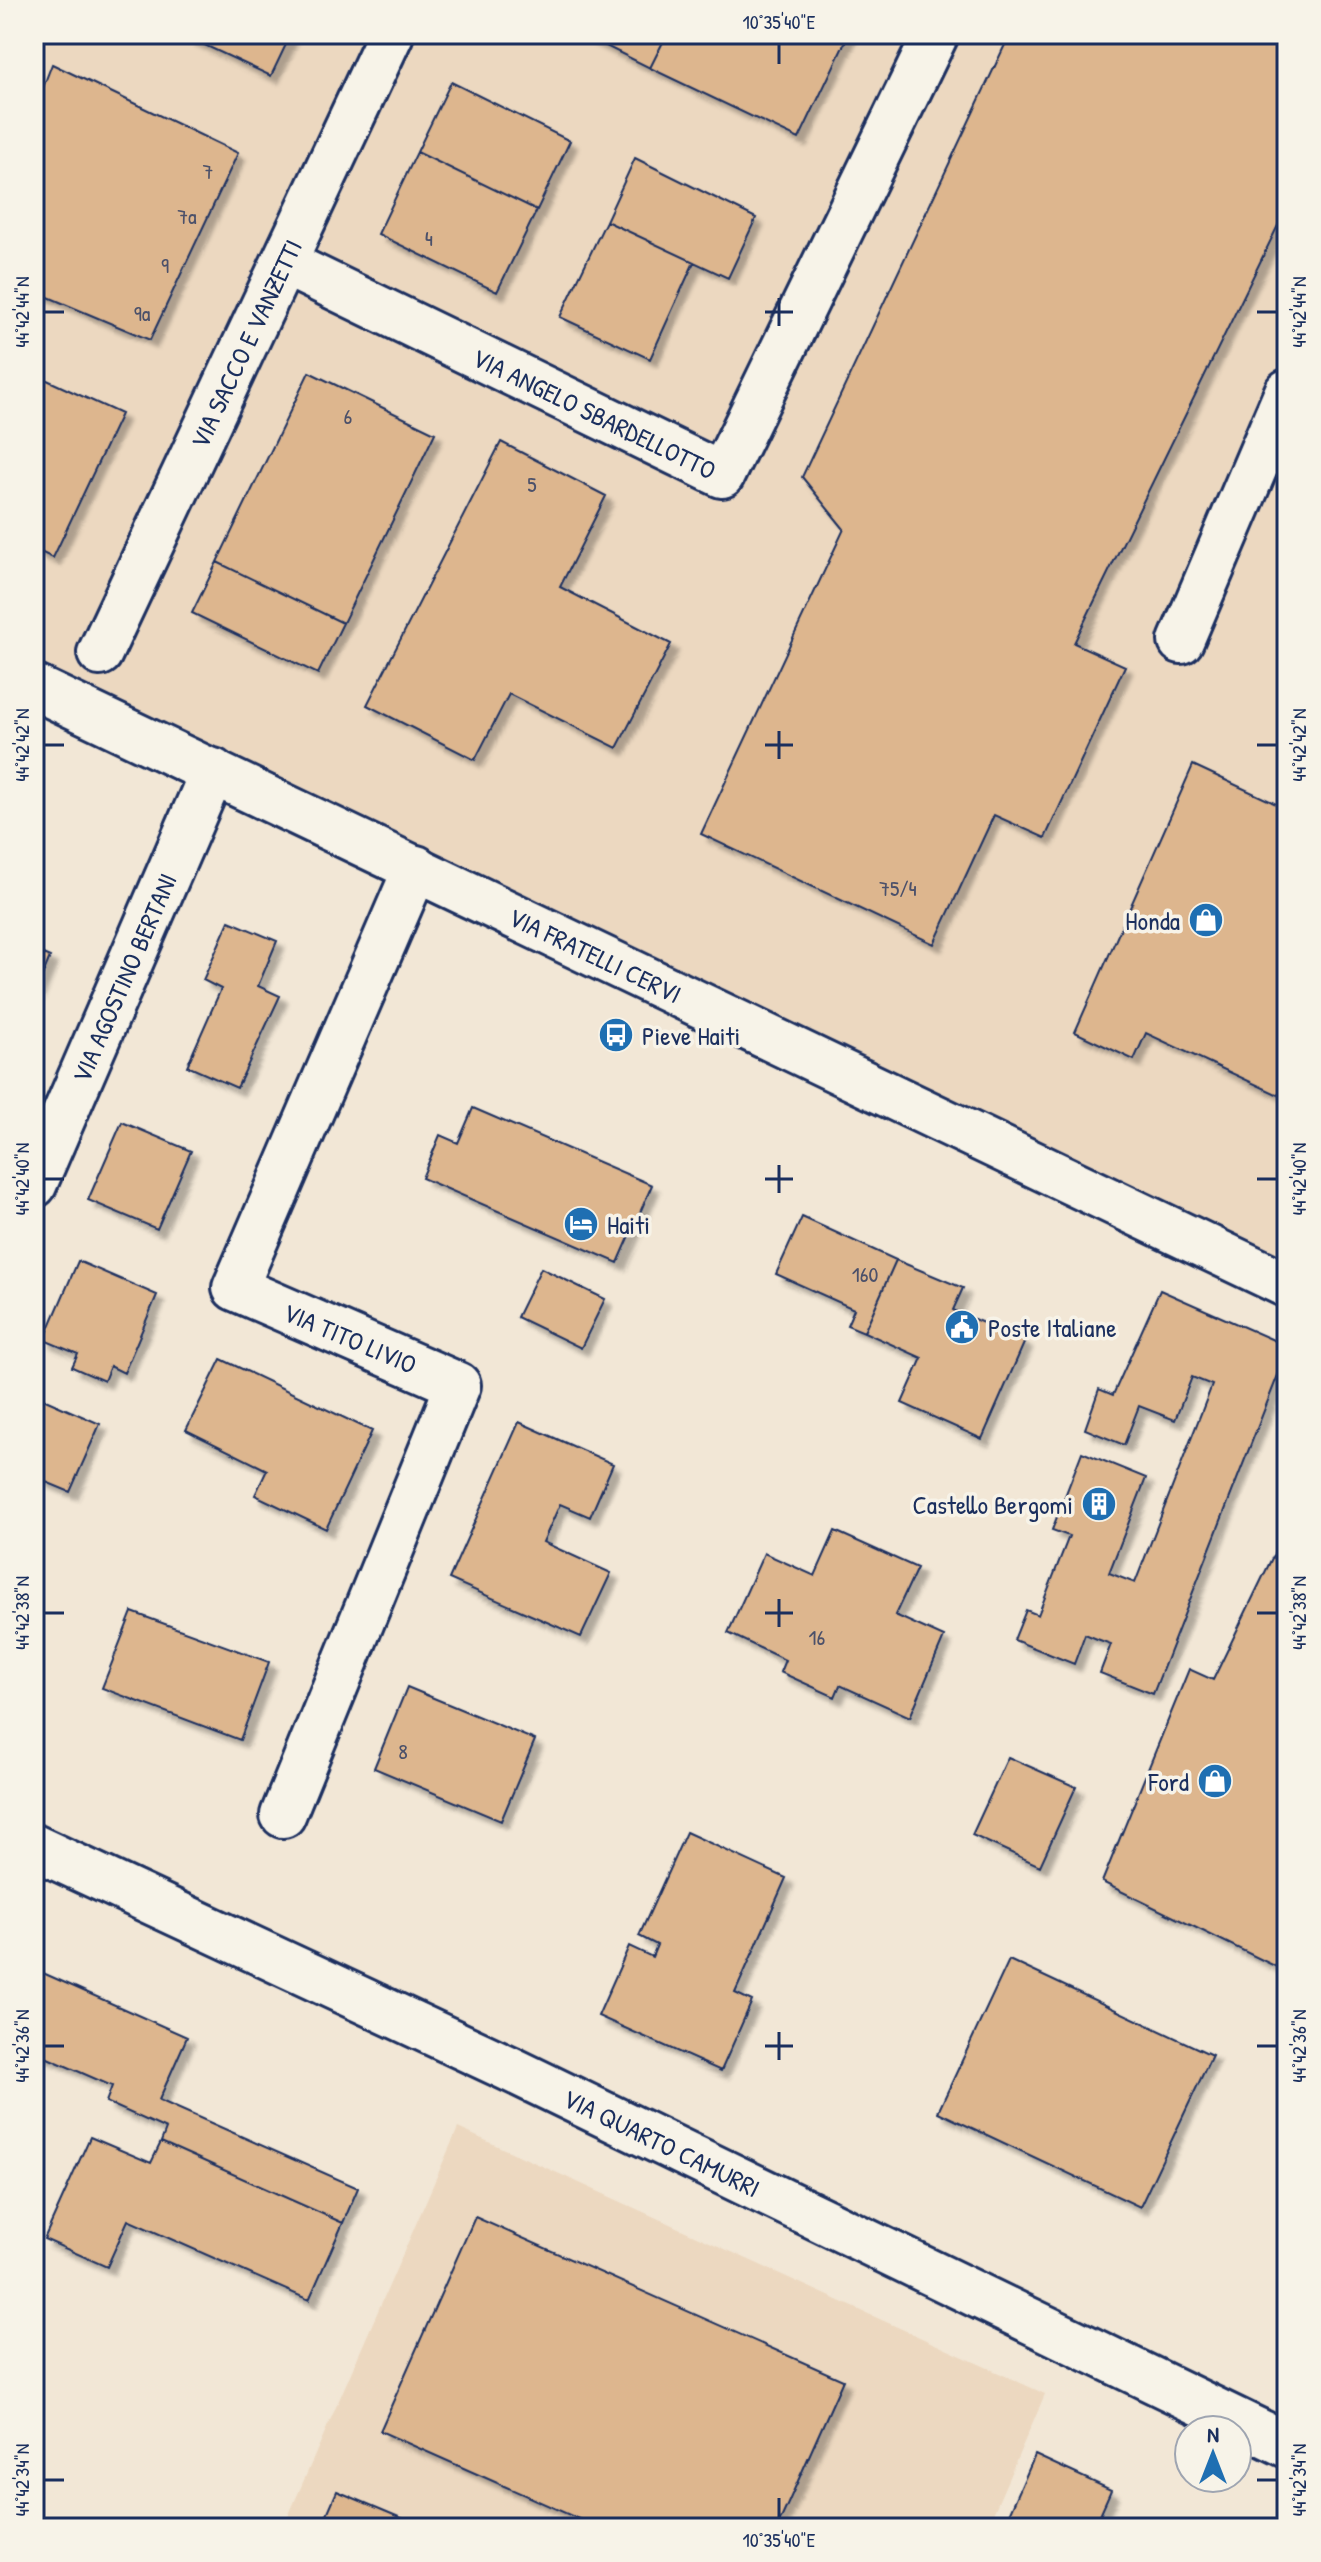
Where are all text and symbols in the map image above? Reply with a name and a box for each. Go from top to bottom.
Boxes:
text: 10°35'40"E [743,8,816,35]
house number: 7 [203,156,213,186]
house number: 7a [177,201,197,231]
house number: 4 [425,223,433,253]
street label: VIA SACCO E VANZETTI [181,233,310,454]
house number: 9 [161,250,169,280]
text: 44°42'44"N [8,276,35,348]
text: 44°42'44"N [1285,276,1312,348]
house number: 9a [134,298,151,328]
street label: VIA ANGELO SBARDELLOTTO [467,339,722,487]
house number: 6 [344,401,353,431]
house number: 5 [527,469,537,499]
text: 44°42'42"N [8,708,35,782]
text: 44°42'42"N [1285,708,1312,782]
street label: VIA AGOSTINO BERTANI [63,867,184,1088]
house number: 75/4 [879,873,917,903]
street label: VIA FRATELLI CERVI [503,899,687,1011]
shop icon: Honda [1187,901,1225,939]
place label: Honda [1125,903,1180,938]
bus stop icon: Pieve Haiti [597,1016,635,1054]
place label: Pieve Haiti [642,1018,740,1053]
text: 44°42'40"N [8,1143,35,1215]
text: 44°42'40"N [1285,1143,1312,1215]
hotel icon: Haiti [562,1205,600,1243]
place label: Haiti [607,1207,650,1242]
house number: 160 [852,1259,878,1289]
street label: VIA TITO LIVIO [278,1294,422,1382]
public building icon: Poste Italiane [943,1308,981,1346]
place label: Poste Italiane [988,1310,1117,1345]
building icon: Castello Bergomi [1080,1485,1118,1523]
place label: Castello Bergomi [913,1487,1073,1522]
text: 44°42'38"N [8,1576,35,1650]
text: 44°42'38"N [1285,1576,1312,1650]
house number: 16 [809,1622,826,1652]
house number: 8 [398,1736,408,1766]
shop icon: Ford [1196,1762,1234,1800]
place label: Ford [1148,1764,1189,1799]
text: 44°42'36"N [8,2009,35,2083]
text: 44°42'36"N [1285,2009,1312,2083]
street label: VIA QUARTO CAMURRI [558,2080,766,2205]
north arrow [1173,2414,1253,2494]
text: N [1207,2419,1219,2449]
text: 44°42'34"N [8,2444,35,2516]
text: 44°42'34"N [1285,2444,1312,2516]
text: 10°35'40"E [743,2526,816,2553]

